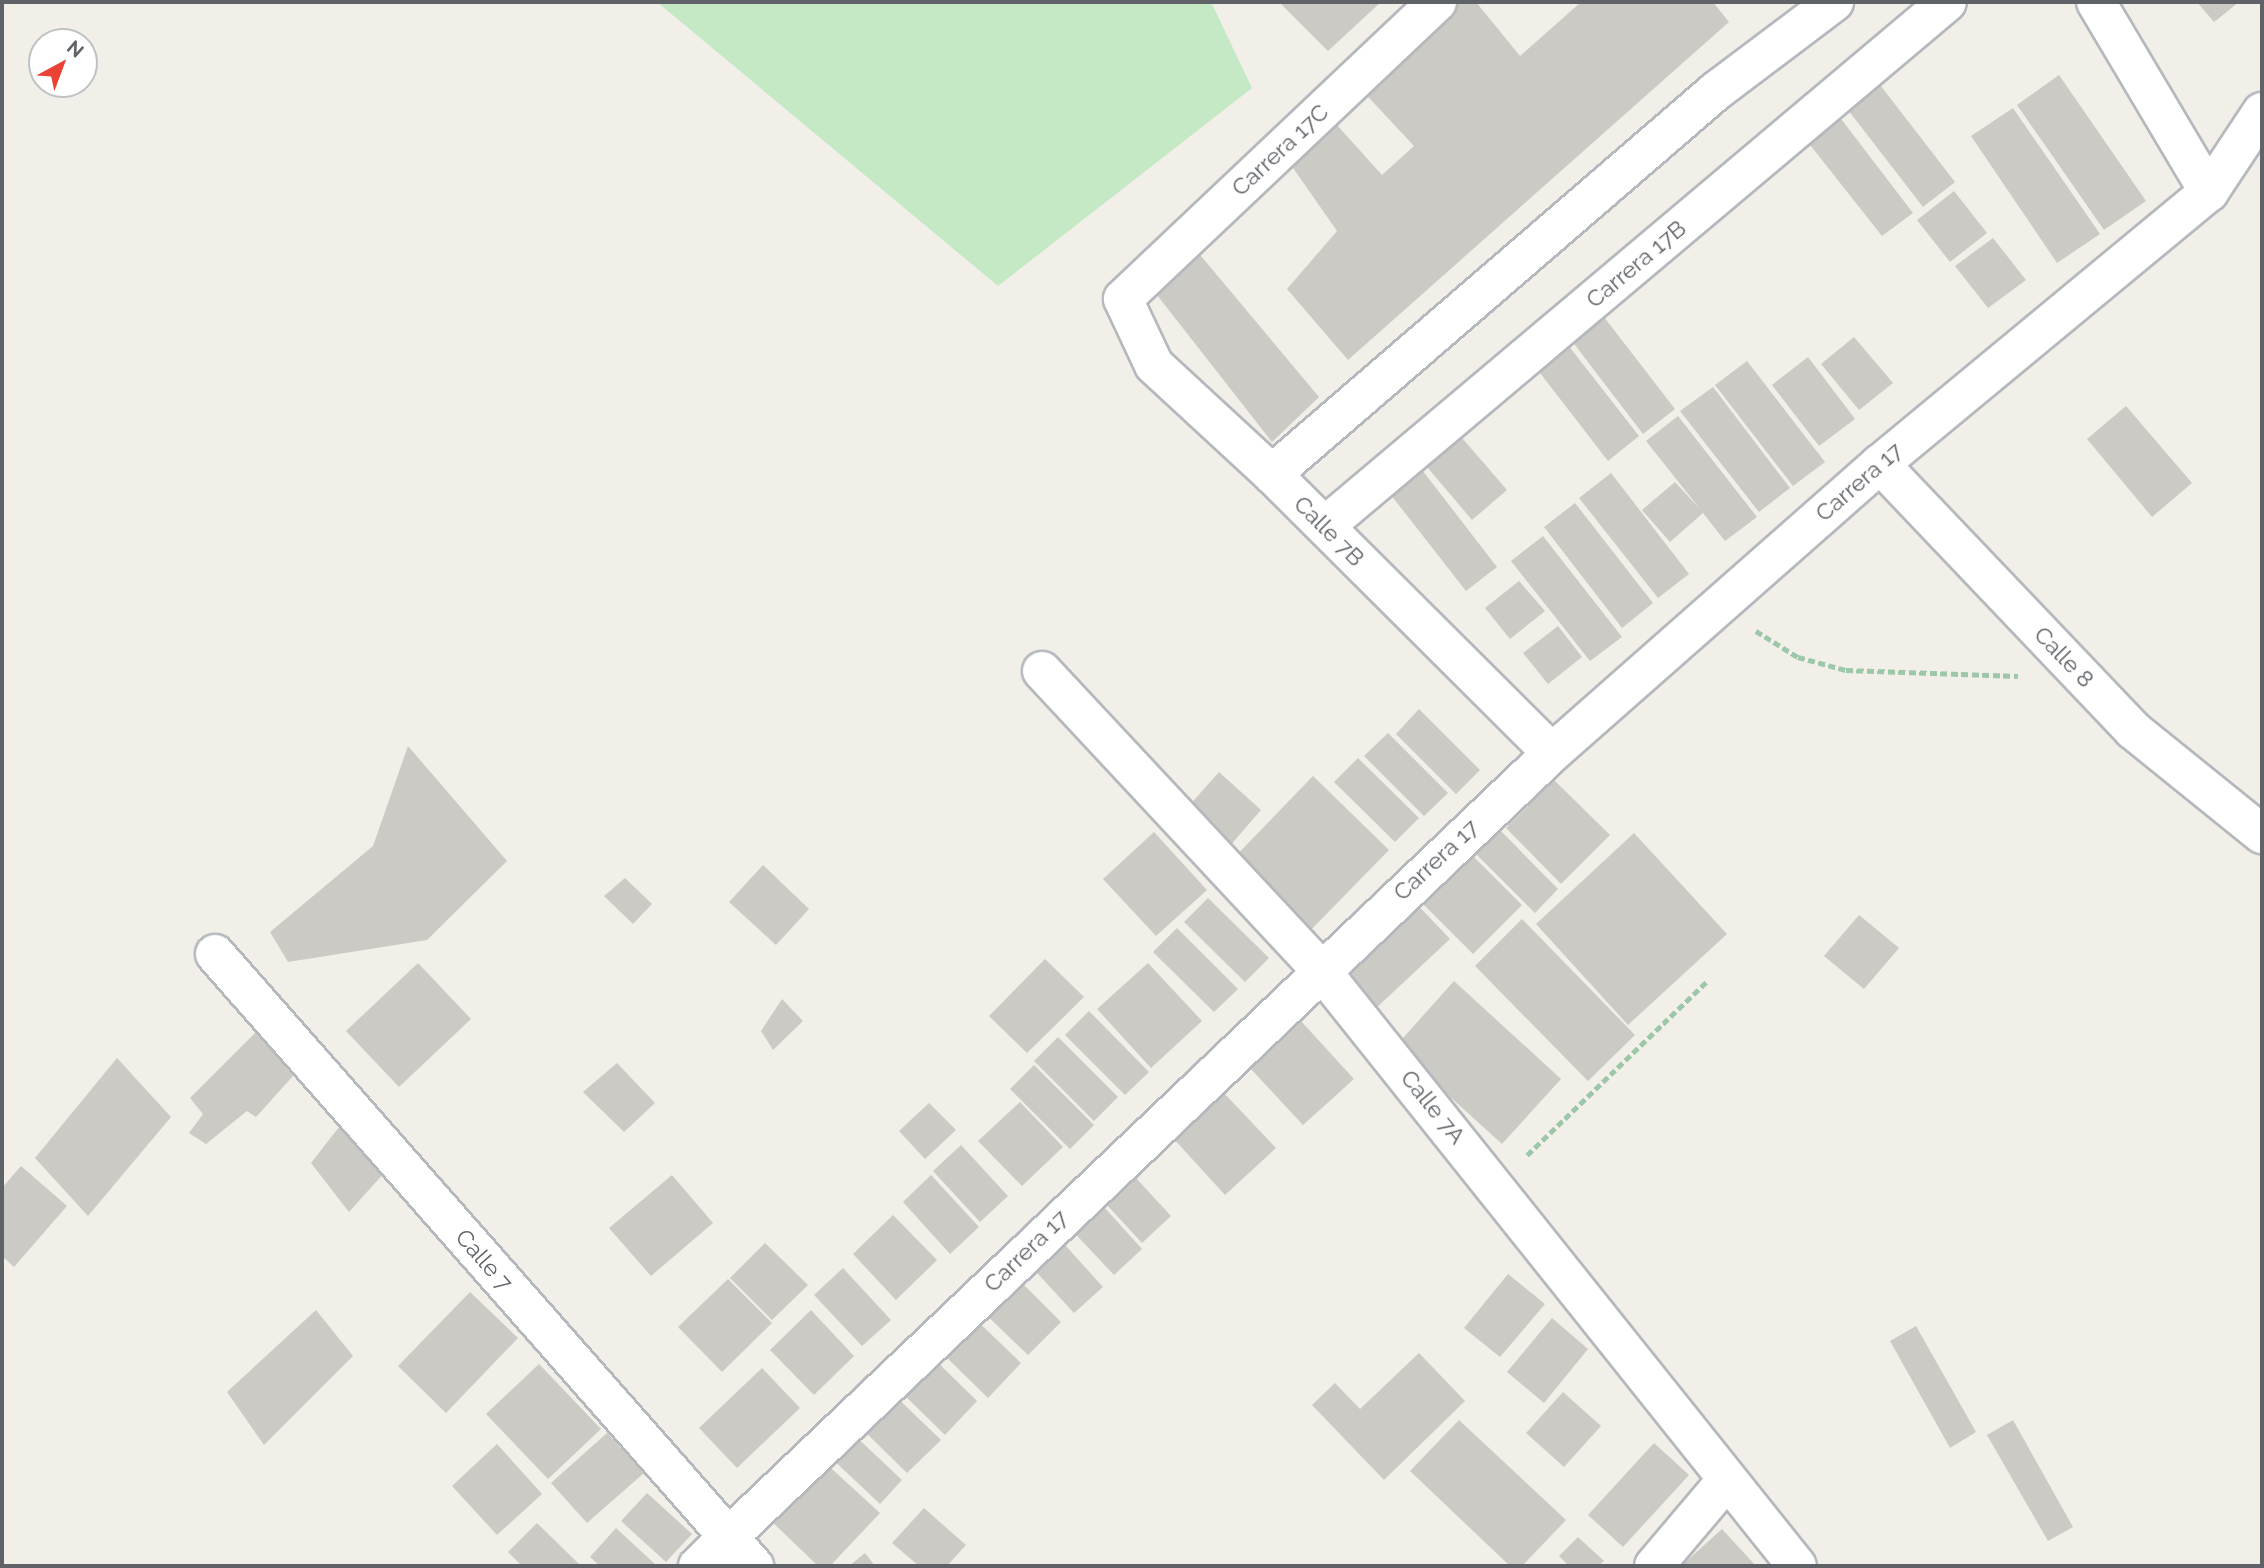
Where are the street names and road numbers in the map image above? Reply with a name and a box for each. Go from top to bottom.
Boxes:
street label: Carrera 17C [1226,98,1334,202]
street label: Carrera 17B [1581,214,1691,314]
street label: Carrera 17 [1810,437,1908,527]
street label: Calle 7B [1288,490,1370,572]
street label: Calle 8 [2028,621,2100,693]
street label: Carrera 17 [1388,814,1484,906]
street label: Calle 7A [1395,1065,1471,1149]
street label: Carrera 17 [978,1204,1074,1298]
street label: Calle 7 [450,1224,518,1296]

